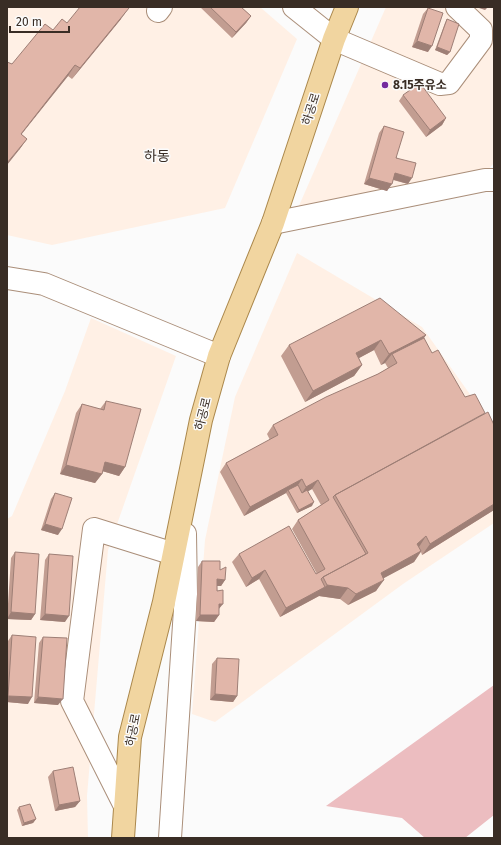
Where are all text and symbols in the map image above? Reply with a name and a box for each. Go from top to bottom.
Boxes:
scale bar [10,8,69,34]
text: 20 m [16,15,42,29]
place label: 8.15주유소 [393,78,447,92]
marker: 8.15주유소 [380,80,390,90]
street label: 하공로 [299,91,323,127]
district label: 하동 [144,148,170,165]
street label: 하공로 [192,396,214,432]
street label: 하공로 [123,712,143,748]

